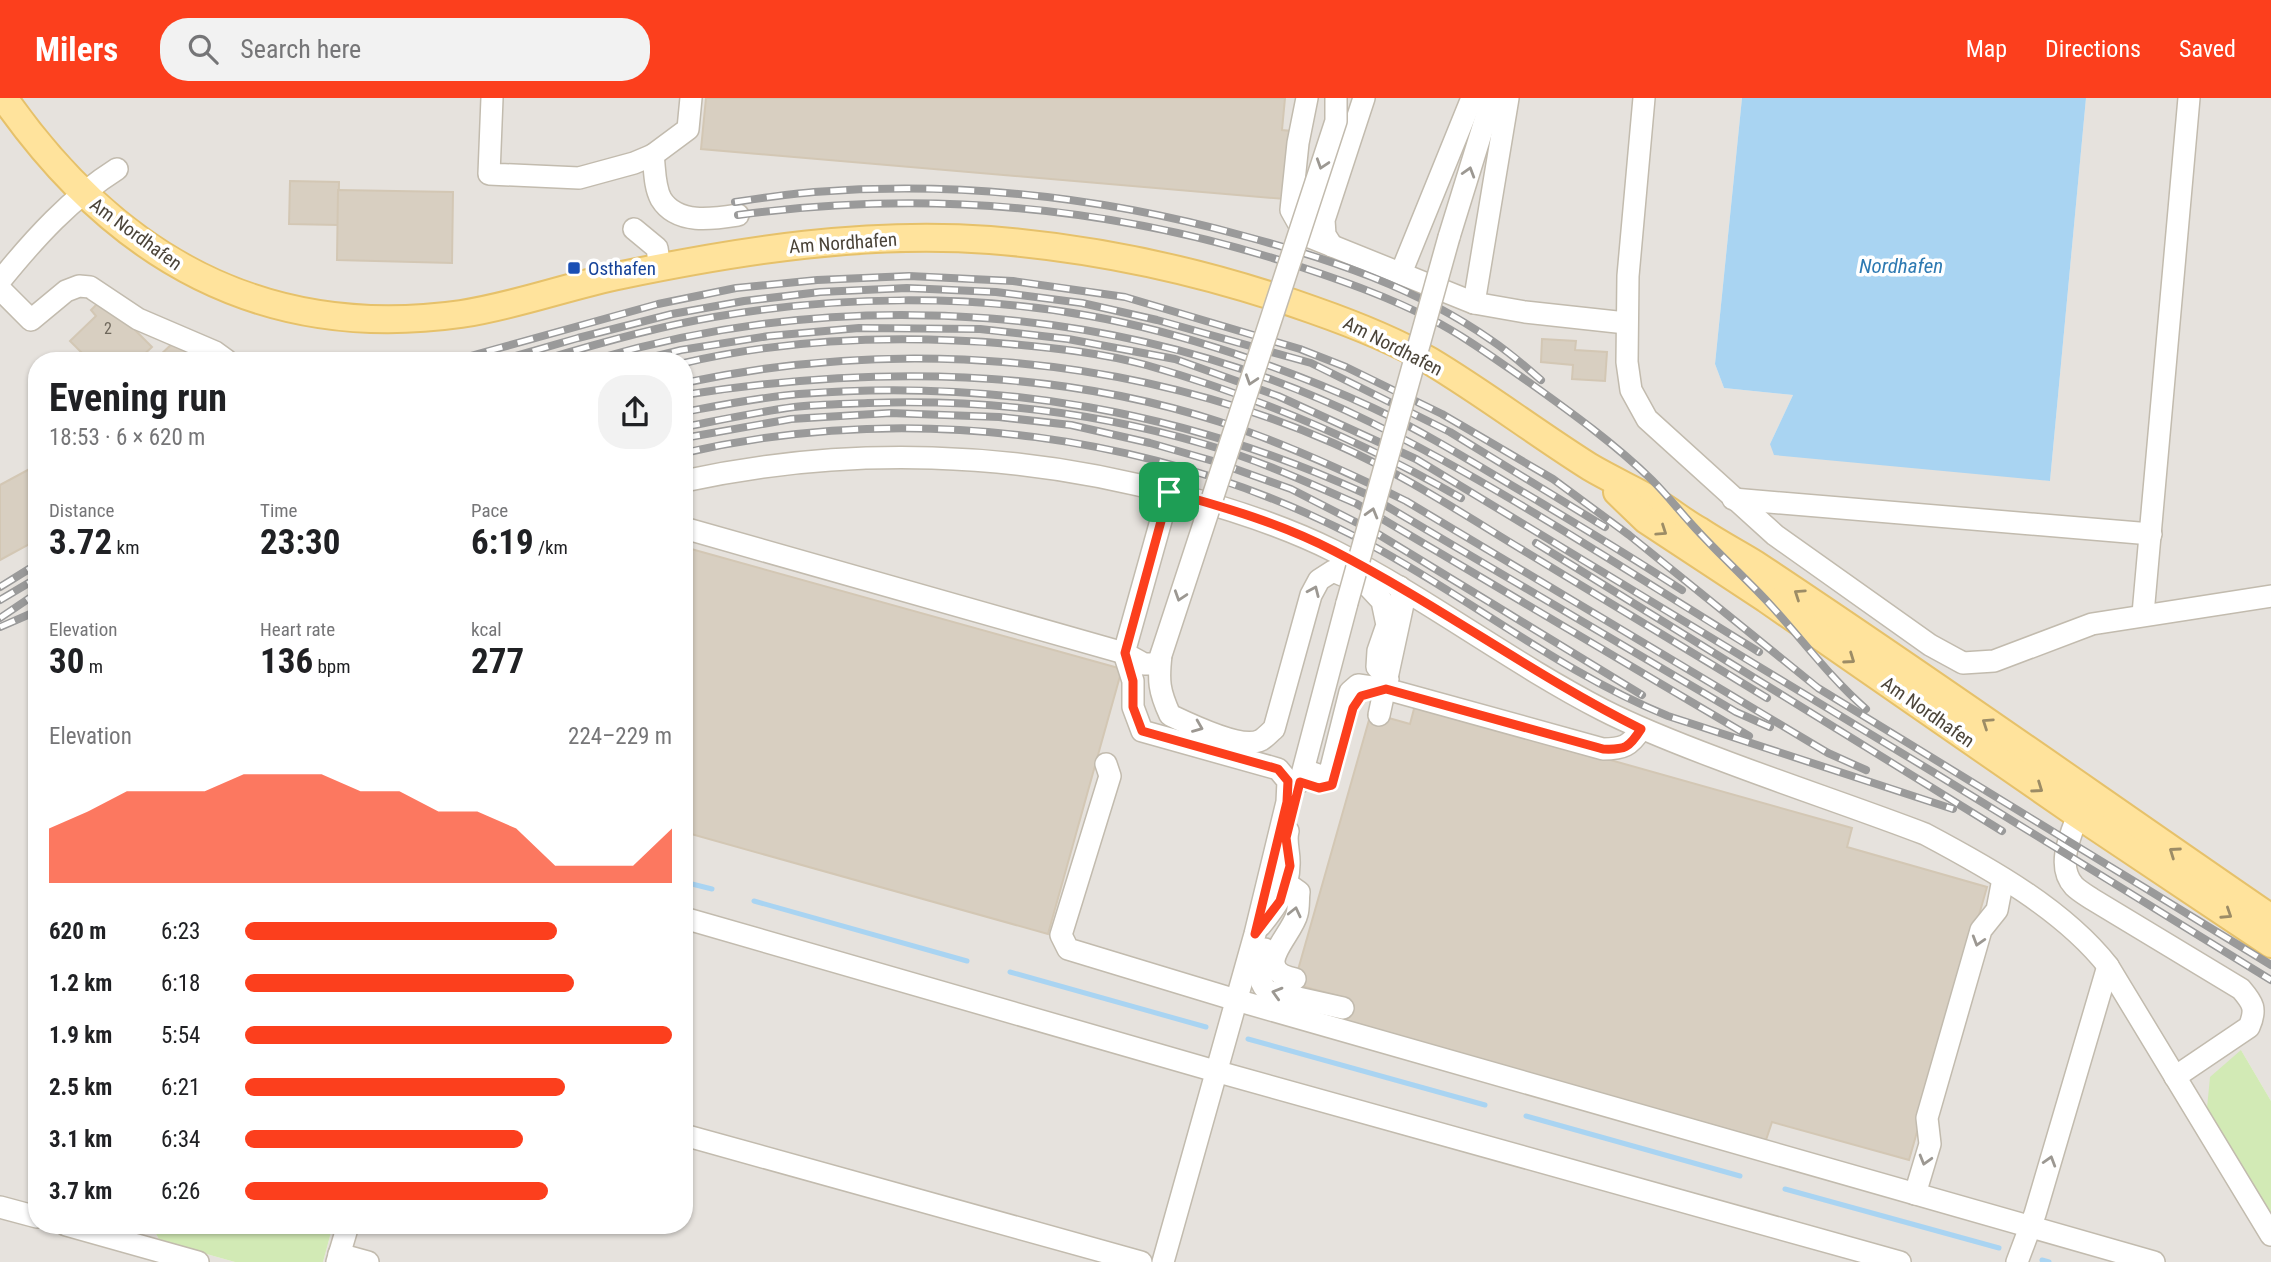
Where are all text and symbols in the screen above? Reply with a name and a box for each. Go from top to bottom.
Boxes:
search box [160,18,650,81]
text: Milers [35,30,118,69]
icon: search [184,30,222,68]
text: Search here [240,34,361,64]
text: Map [1966,35,2007,63]
text: Directions [2045,35,2141,63]
text: Saved [2179,35,2236,63]
one-way arrow [1316,157,1330,170]
one-way arrow [1461,166,1476,178]
street label: Am Nordhafen [85,193,187,275]
street label: Am Nordhafen [788,228,898,258]
water label: Nordhafen [1859,254,1943,278]
place label: Osthafen [588,257,656,280]
marker: Osthafen [566,260,582,276]
street label: Am Nordhafen [1340,311,1446,381]
house number: 2 [104,319,112,338]
one-way arrow [1245,373,1259,386]
button: share [598,375,672,449]
text: Evening run [49,376,227,420]
text: 18:53 · 6 × 620 m [49,424,205,451]
pin [1139,462,1199,522]
icon: arrive [1150,473,1188,511]
text: Distance [49,499,114,522]
text: Time [260,499,297,522]
text: Pace [471,499,508,522]
one-way arrow [1363,508,1378,520]
text: 3.72 [49,522,112,563]
text: 23:30 [260,522,340,563]
text: 6:19 [471,522,534,563]
one-way arrow [1654,522,1667,535]
text: km [112,536,139,559]
text: /km [534,536,568,559]
one-way arrow [1306,586,1320,598]
one-way arrow [1174,590,1188,602]
one-way arrow [1794,590,1807,603]
text: Elevation [49,618,117,641]
text: Heart rate [260,618,335,641]
text: kcal [471,618,502,641]
text: 30 [49,641,84,682]
text: 136 [260,641,313,682]
text: 277 [471,641,524,682]
one-way arrow [1842,651,1855,663]
text: m [84,655,103,678]
text: bpm [313,655,350,678]
street label: Am Nordhafen [1877,672,1979,752]
one-way arrow [1190,719,1203,733]
one-way arrow [1982,719,1995,731]
text: Elevation [49,723,132,750]
text: 224–229 m [568,723,672,750]
one-way arrow [2030,780,2043,793]
one-way arrow [2169,848,2182,860]
one-way arrow [1287,906,1302,918]
one-way arrow [2219,906,2232,919]
text: 620 m [49,918,106,945]
text: 6:23 [161,918,200,945]
one-way arrow [1972,934,1986,947]
text: 1.2 km [49,970,112,997]
text: 6:18 [161,970,200,997]
one-way arrow [1271,986,1283,1001]
text: 1.9 km [49,1022,112,1049]
text: 5:54 [161,1022,200,1049]
text: 2.5 km [49,1074,112,1101]
text: 6:21 [161,1074,200,1101]
text: 3.1 km [49,1126,112,1153]
text: 6:34 [161,1126,200,1153]
one-way arrow [1919,1154,1933,1166]
one-way arrow [2042,1156,2057,1168]
text: 3.7 km [49,1178,112,1205]
text: 6:26 [161,1178,200,1205]

